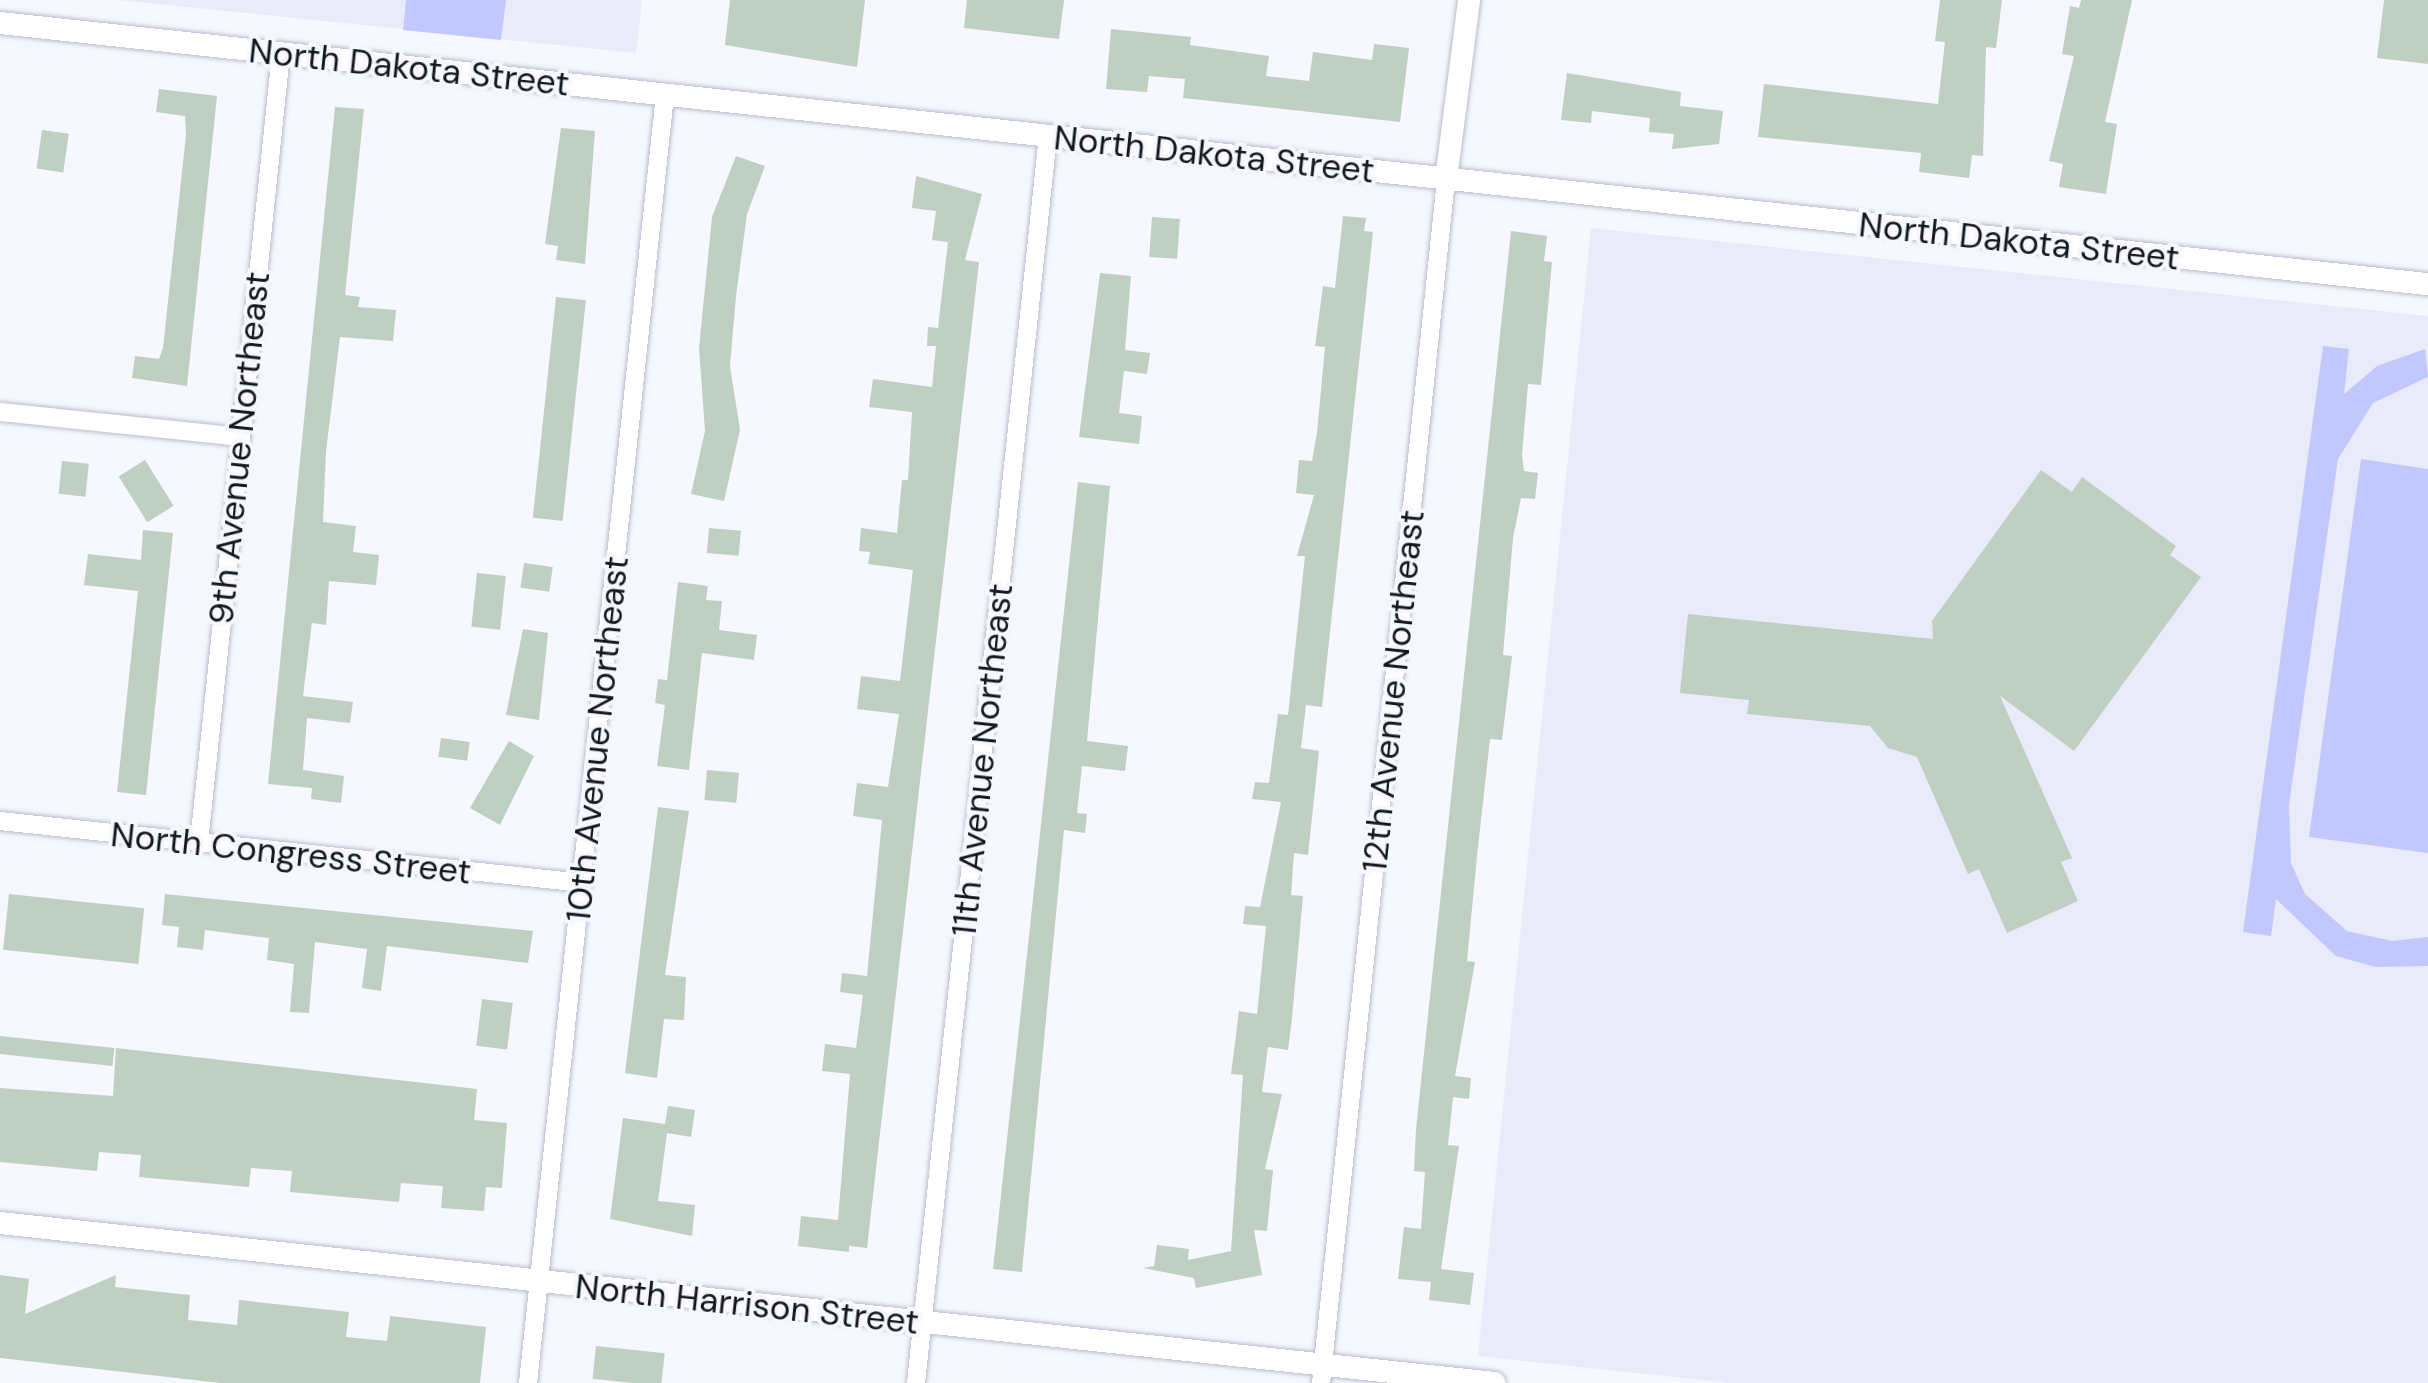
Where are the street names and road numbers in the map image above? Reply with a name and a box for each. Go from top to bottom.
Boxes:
street label: North Dakota Street [247,29,571,105]
street label: North Dakota Street [1052,116,1376,192]
street label: North Dakota Street [1857,203,2181,279]
street label: 9th Avenue Northeast [200,270,278,626]
street label: 12th Avenue Northeast [1353,508,1433,874]
street label: 10th Avenue Northeast [557,554,637,924]
street label: 11th Avenue Northeast [943,582,1021,938]
street label: North Congress Street [109,813,473,893]
street label: North Harrison Street [573,1265,921,1343]

